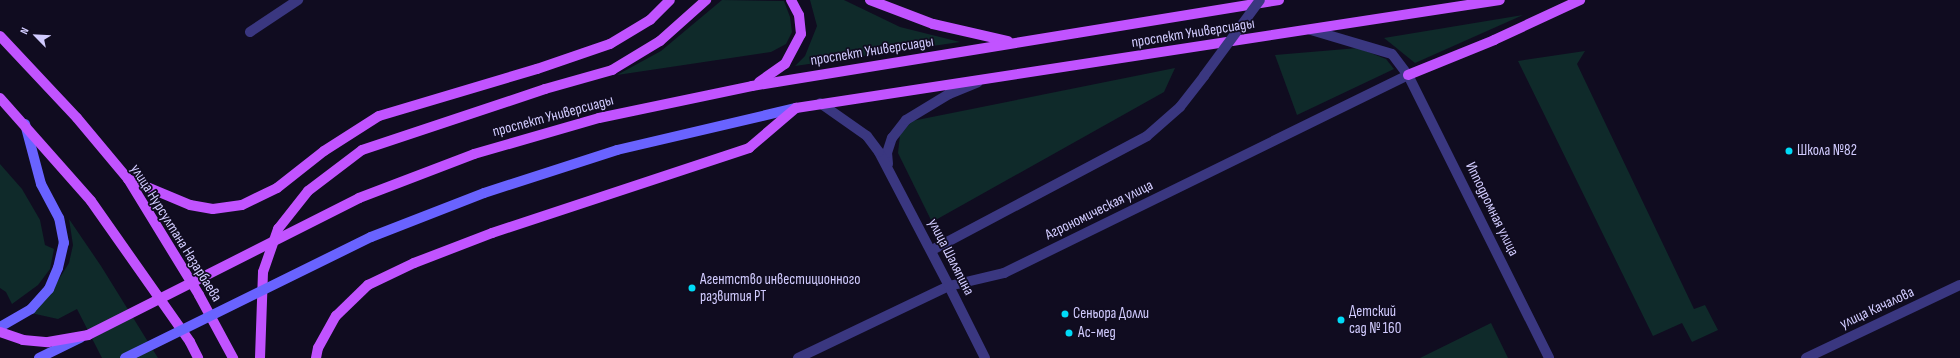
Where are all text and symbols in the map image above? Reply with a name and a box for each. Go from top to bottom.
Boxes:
street label: проспект Универсиады [1130,14,1256,52]
north arrow [16,16,56,56]
text: N [17,26,32,36]
street label: проспект Универсиады [809,32,935,70]
street label: проспект Универсиады [491,91,615,141]
place label: Школа №82 [1797,142,1857,160]
marker: Школа №82 [1784,146,1794,156]
street label: Ипподромная улица [1462,159,1522,259]
street label: улица Нурсултана Назарбаева [126,161,226,305]
street label: Агрономическая улица [1042,176,1156,244]
street label: улица Шаляпина [924,216,978,298]
place label: Агентство инвестиционного развития РТ [700,270,861,305]
marker: Агентство инвестиционного развития РТ [687,283,697,293]
street label: улица Качалова [1837,283,1917,333]
place label: Детский сад № 160 [1349,302,1401,337]
place label: Сеньора Долли [1073,305,1149,323]
marker: Сеньора Долли [1060,309,1070,319]
marker: Детский сад № 160 [1336,315,1346,325]
place label: Ас-мед [1078,324,1116,342]
marker: Ас-мед [1063,327,1075,339]

